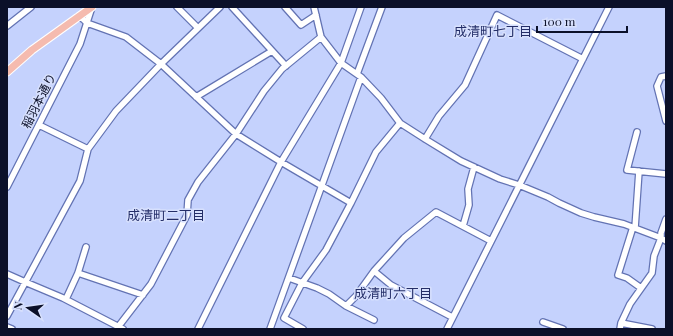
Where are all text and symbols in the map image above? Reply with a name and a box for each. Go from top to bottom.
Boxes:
scale bar [537,8,627,34]
text: 100 m [543,13,576,29]
district label: 成清町七丁目 [454,22,532,39]
street label: 稲羽本通り [17,70,59,131]
district label: 成清町二丁目 [127,206,205,223]
district label: 成清町六丁目 [354,284,432,301]
north arrow [8,288,48,328]
text: N [10,300,26,311]

